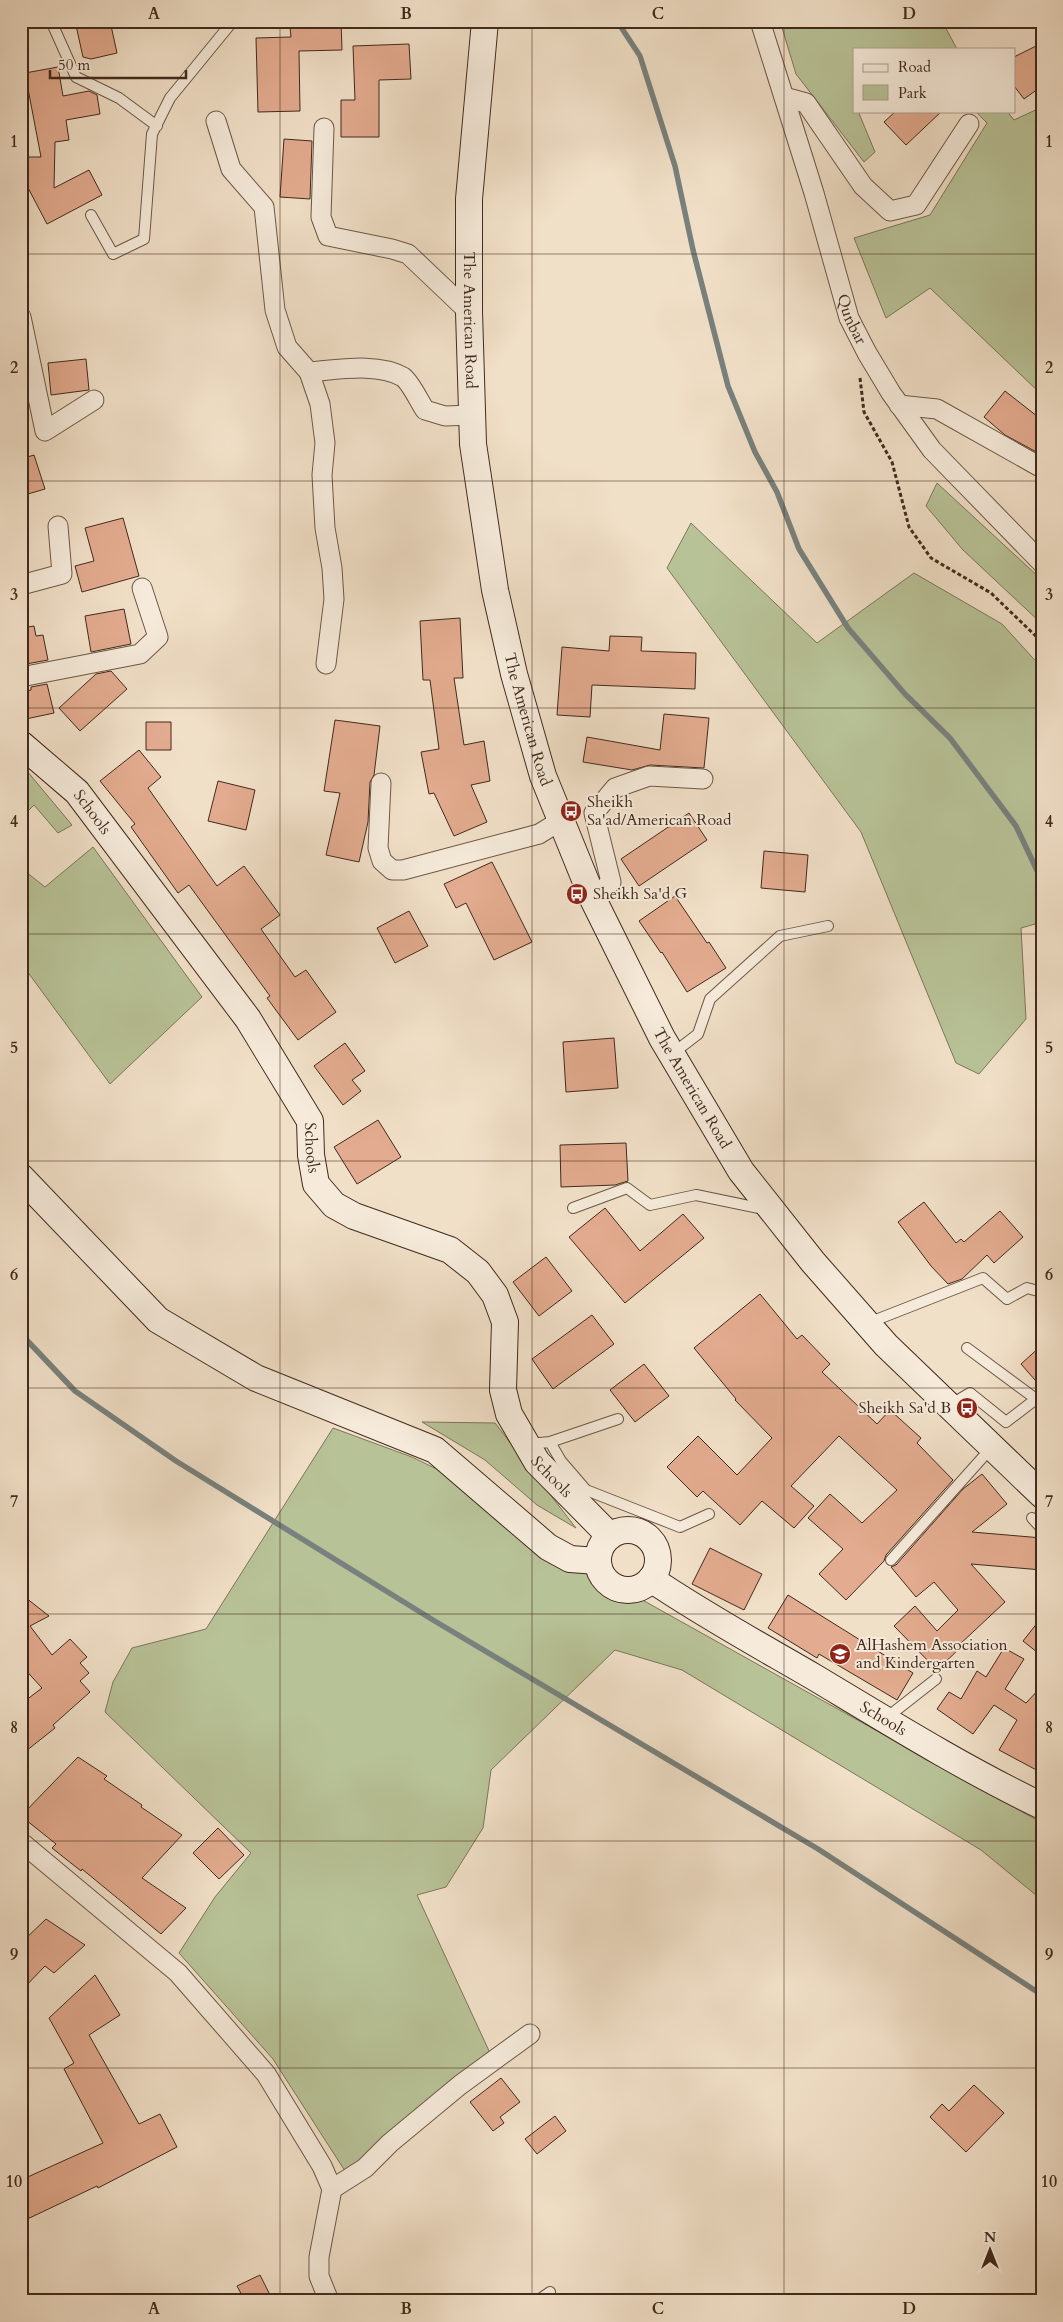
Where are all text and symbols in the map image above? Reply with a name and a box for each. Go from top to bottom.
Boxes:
text: A [148,3,160,25]
text: B [400,3,412,25]
text: C [652,3,664,25]
text: D [902,3,916,25]
scale bar [50,48,186,80]
legend [853,48,1016,112]
text: 50 m [58,55,90,75]
text: Road [898,57,931,77]
text: Park [898,83,927,103]
text: 1 [10,131,18,153]
text: 1 [1045,131,1053,153]
street label: The American Road [458,252,482,390]
street label: Qunbar [832,291,872,348]
text: 2 [10,357,18,379]
text: 2 [1045,357,1053,379]
text: 3 [10,584,18,606]
text: 3 [1045,584,1053,606]
street label: The American Road [499,651,557,790]
street label: Schools [68,785,116,839]
place label: Sheikh Sa'ad/American Road [587,791,732,831]
bus stop icon: Sheikh Sa'ad/American Road [559,799,583,823]
text: 4 [10,811,18,833]
text: 4 [1045,811,1053,833]
bus stop icon: Sheikh Sa'd G [565,882,589,906]
place label: Sheikh Sa'd G [593,883,688,905]
street label: The American Road [648,1024,737,1153]
text: 5 [10,1037,18,1059]
text: 5 [1045,1037,1053,1059]
street label: Schools [299,1122,325,1175]
text: 6 [10,1264,18,1286]
text: 6 [1045,1264,1053,1286]
bus stop icon: Sheikh Sa'd B [955,1396,979,1420]
place label: Sheikh Sa'd B [859,1397,951,1419]
street label: Schools [525,1452,577,1502]
text: 7 [10,1491,18,1513]
text: 7 [1045,1491,1053,1513]
place label: AlHashem Association and Kindergarten [856,1634,1008,1674]
school or university icon: AlHashem Association and Kindergarten [828,1642,852,1666]
street label: Schools [856,1696,911,1741]
text: 8 [10,1717,18,1739]
text: 8 [1045,1717,1053,1739]
text: 9 [10,1944,18,1966]
text: 9 [1045,1944,1053,1966]
text: 10 [6,2171,22,2193]
text: 10 [1041,2171,1057,2193]
north arrow [966,2224,1016,2274]
text: N [984,2228,996,2247]
text: A [148,2298,160,2320]
text: B [400,2298,412,2320]
text: C [652,2298,664,2320]
text: D [902,2298,916,2320]

